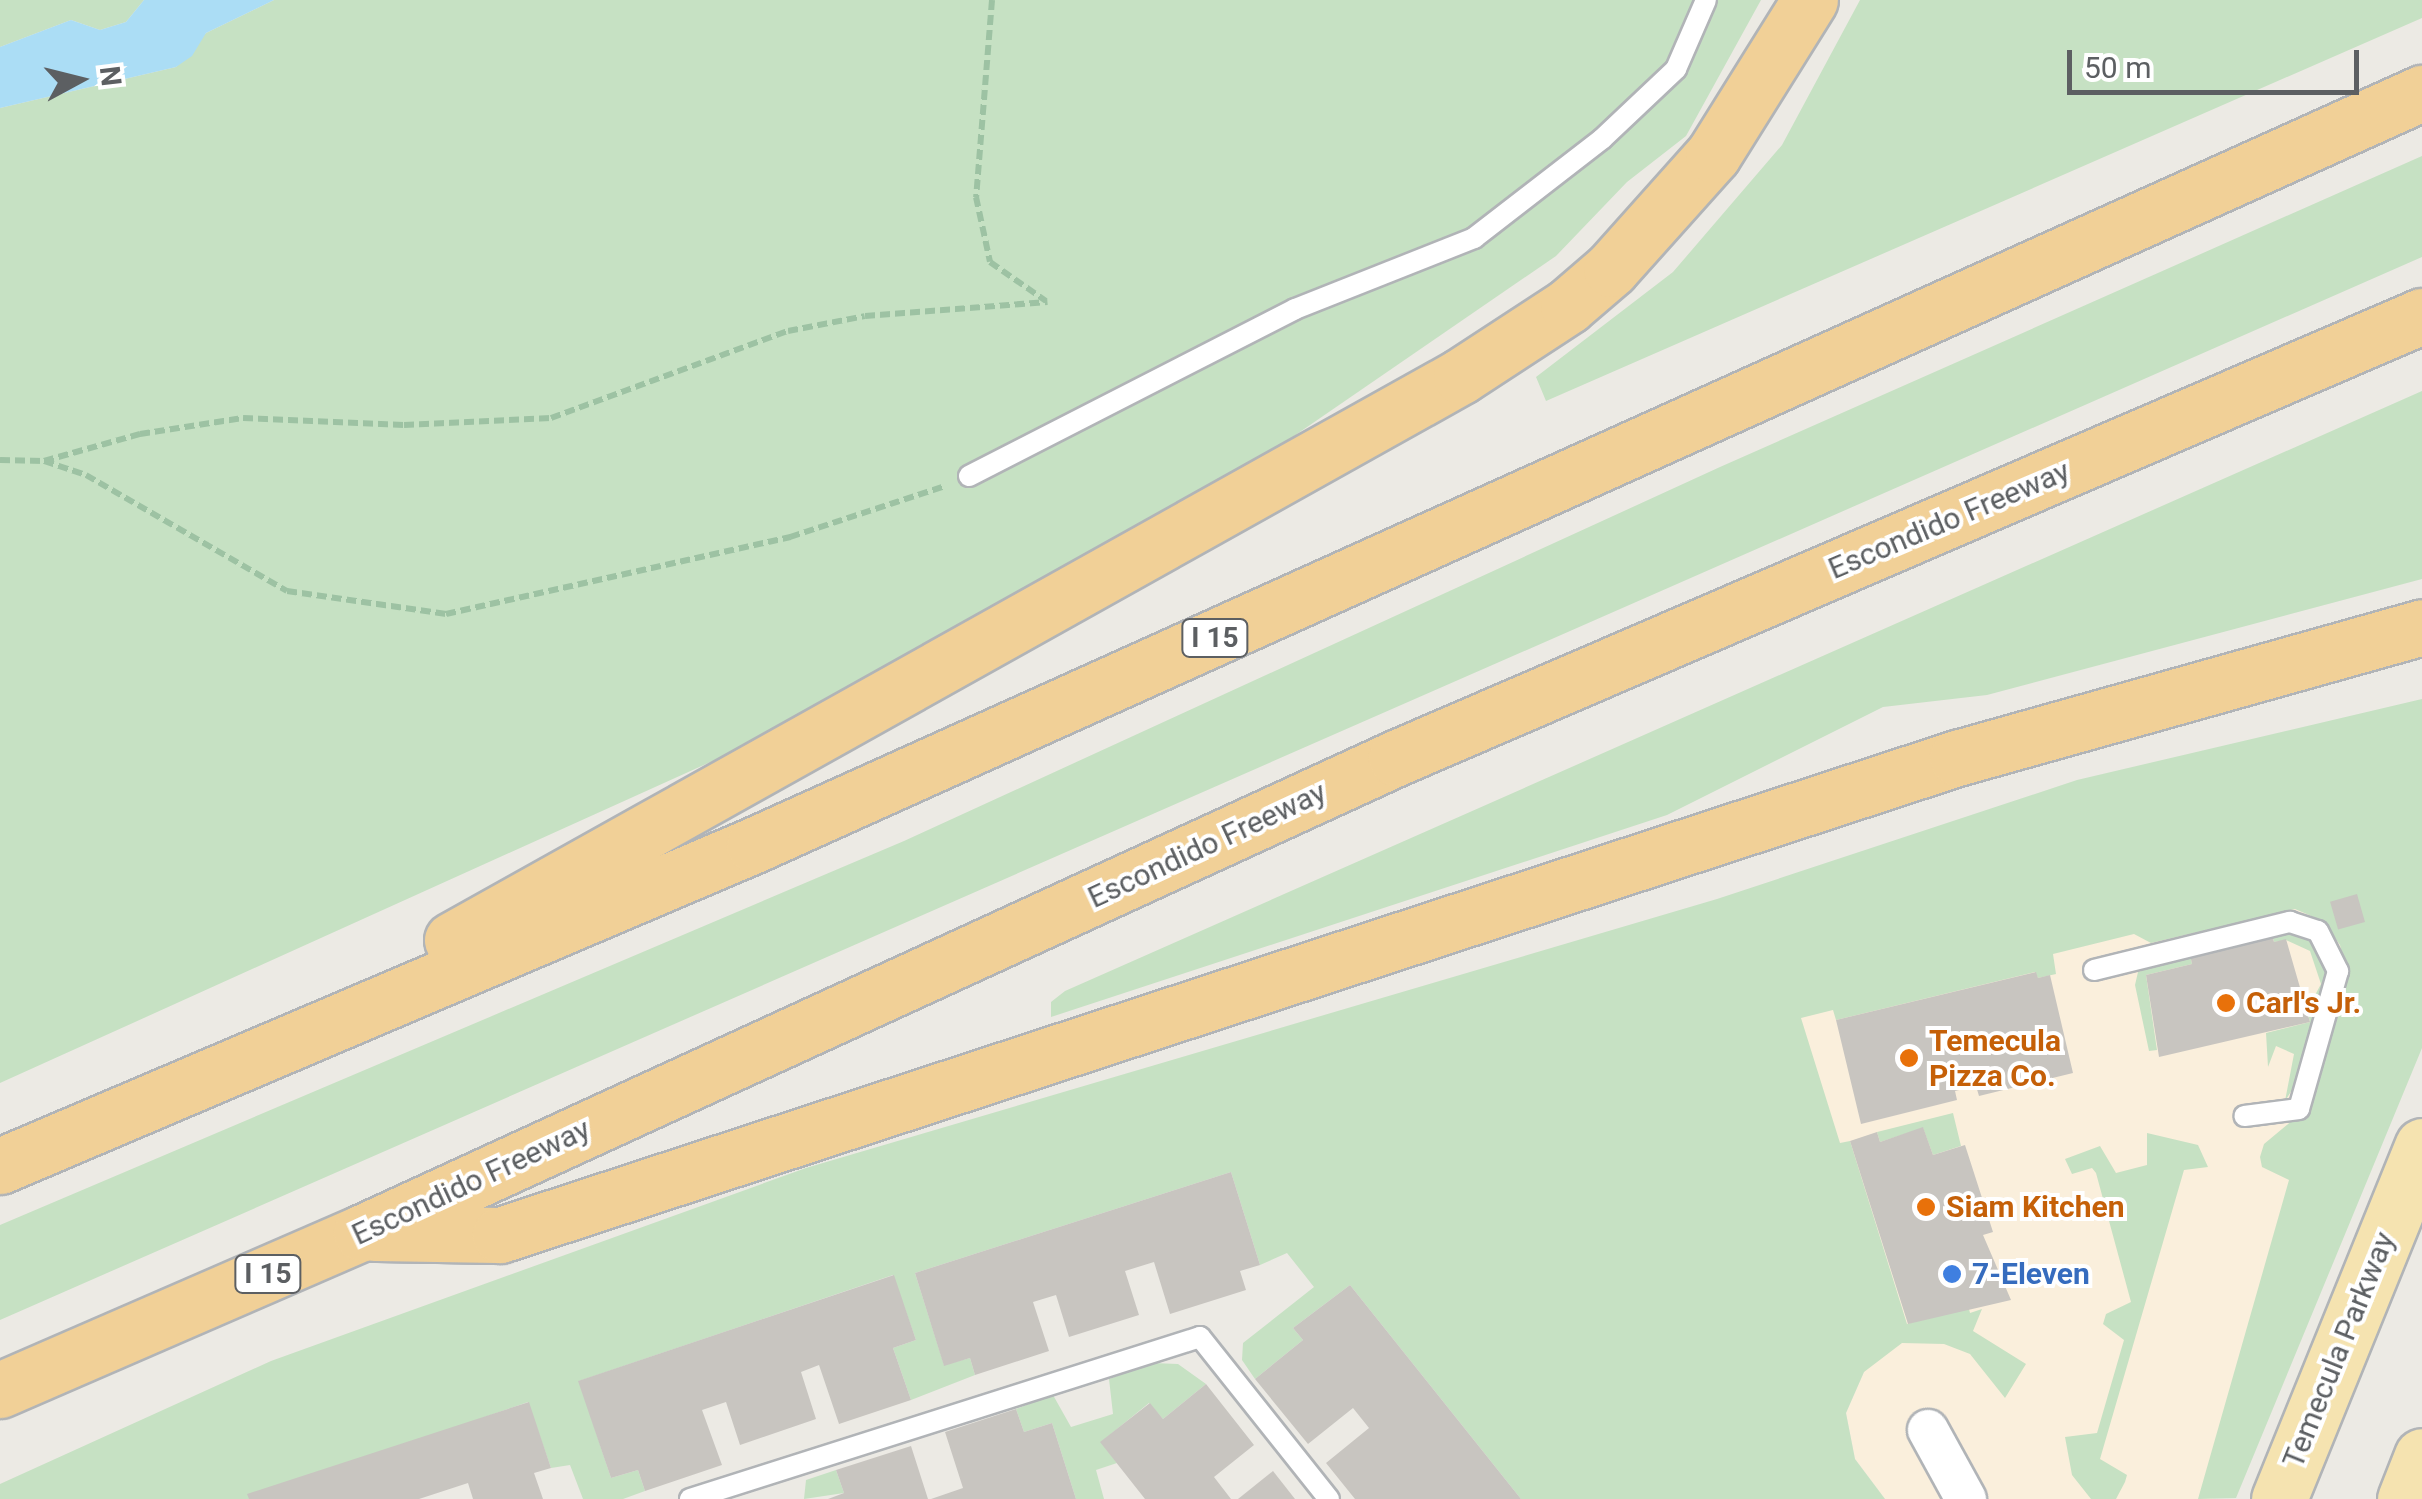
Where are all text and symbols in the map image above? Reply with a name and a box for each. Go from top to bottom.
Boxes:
north arrow [30,30,130,130]
scale bar [2072,30,2364,92]
text: 50 m [2084,50,2151,85]
text: N [93,64,128,88]
street label: Escondido Freeway [1823,453,2075,587]
road number: I 15 [1180,615,1250,661]
street label: Escondido Freeway [1082,774,1332,916]
place label: Carl's Jr. [2246,985,2361,1021]
marker: Carl's Jr. [2215,992,2237,1014]
place label: Temecula Pizza Co. [1929,1023,2061,1094]
marker: Temecula Pizza Co. [1898,1047,1920,1069]
street label: Escondido Freeway [346,1111,596,1253]
place label: Siam Kitchen [1946,1189,2125,1225]
marker: Siam Kitchen [1915,1196,1937,1218]
street label: Temecula Parkway [2275,1227,2403,1473]
road number: I 15 [233,1251,303,1297]
place label: 7-Eleven [1972,1256,2090,1292]
marker: 7-Eleven [1941,1263,1963,1285]

